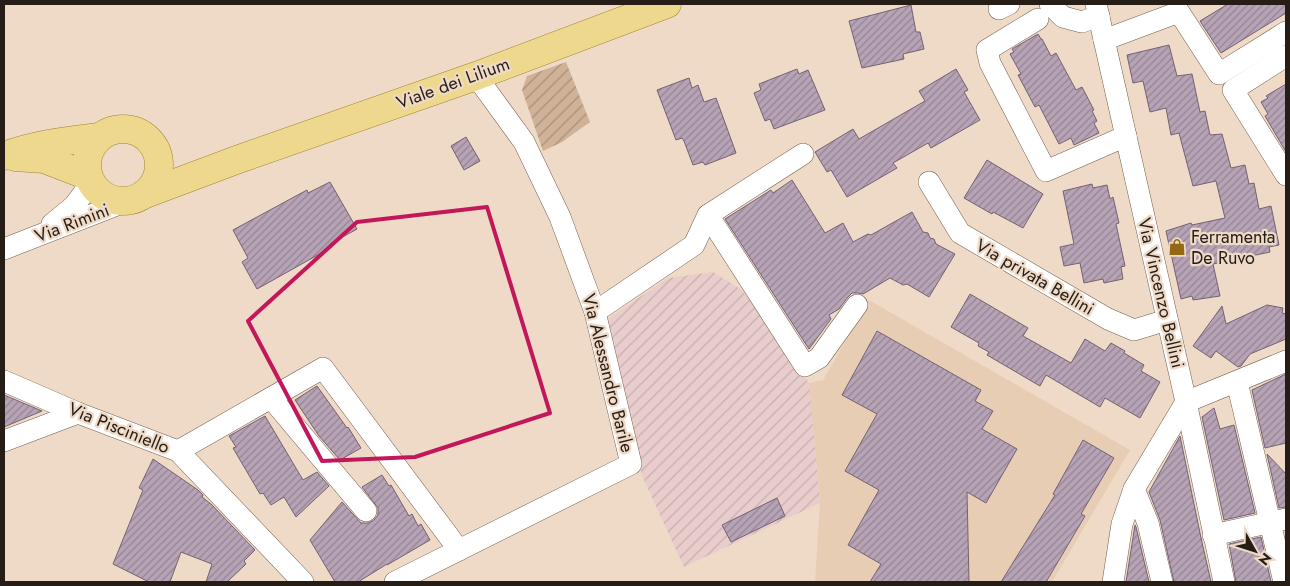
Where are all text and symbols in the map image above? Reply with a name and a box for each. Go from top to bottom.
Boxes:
street label: Viale dei Lilium [393,50,513,116]
street label: Via Rimini [31,197,113,249]
street label: Via Vincenzo Bellini [1131,215,1191,371]
place label: Ferramenta De Ruvo [1191,224,1275,271]
street label: Via privata Bellini [971,232,1099,322]
shop icon: Ferramenta De Ruvo [1167,237,1187,257]
street label: Via Alessandro Barile [576,291,640,455]
street label: Via Pisciniello [64,396,174,460]
north arrow [1230,526,1280,576]
text: N [1254,549,1276,570]

